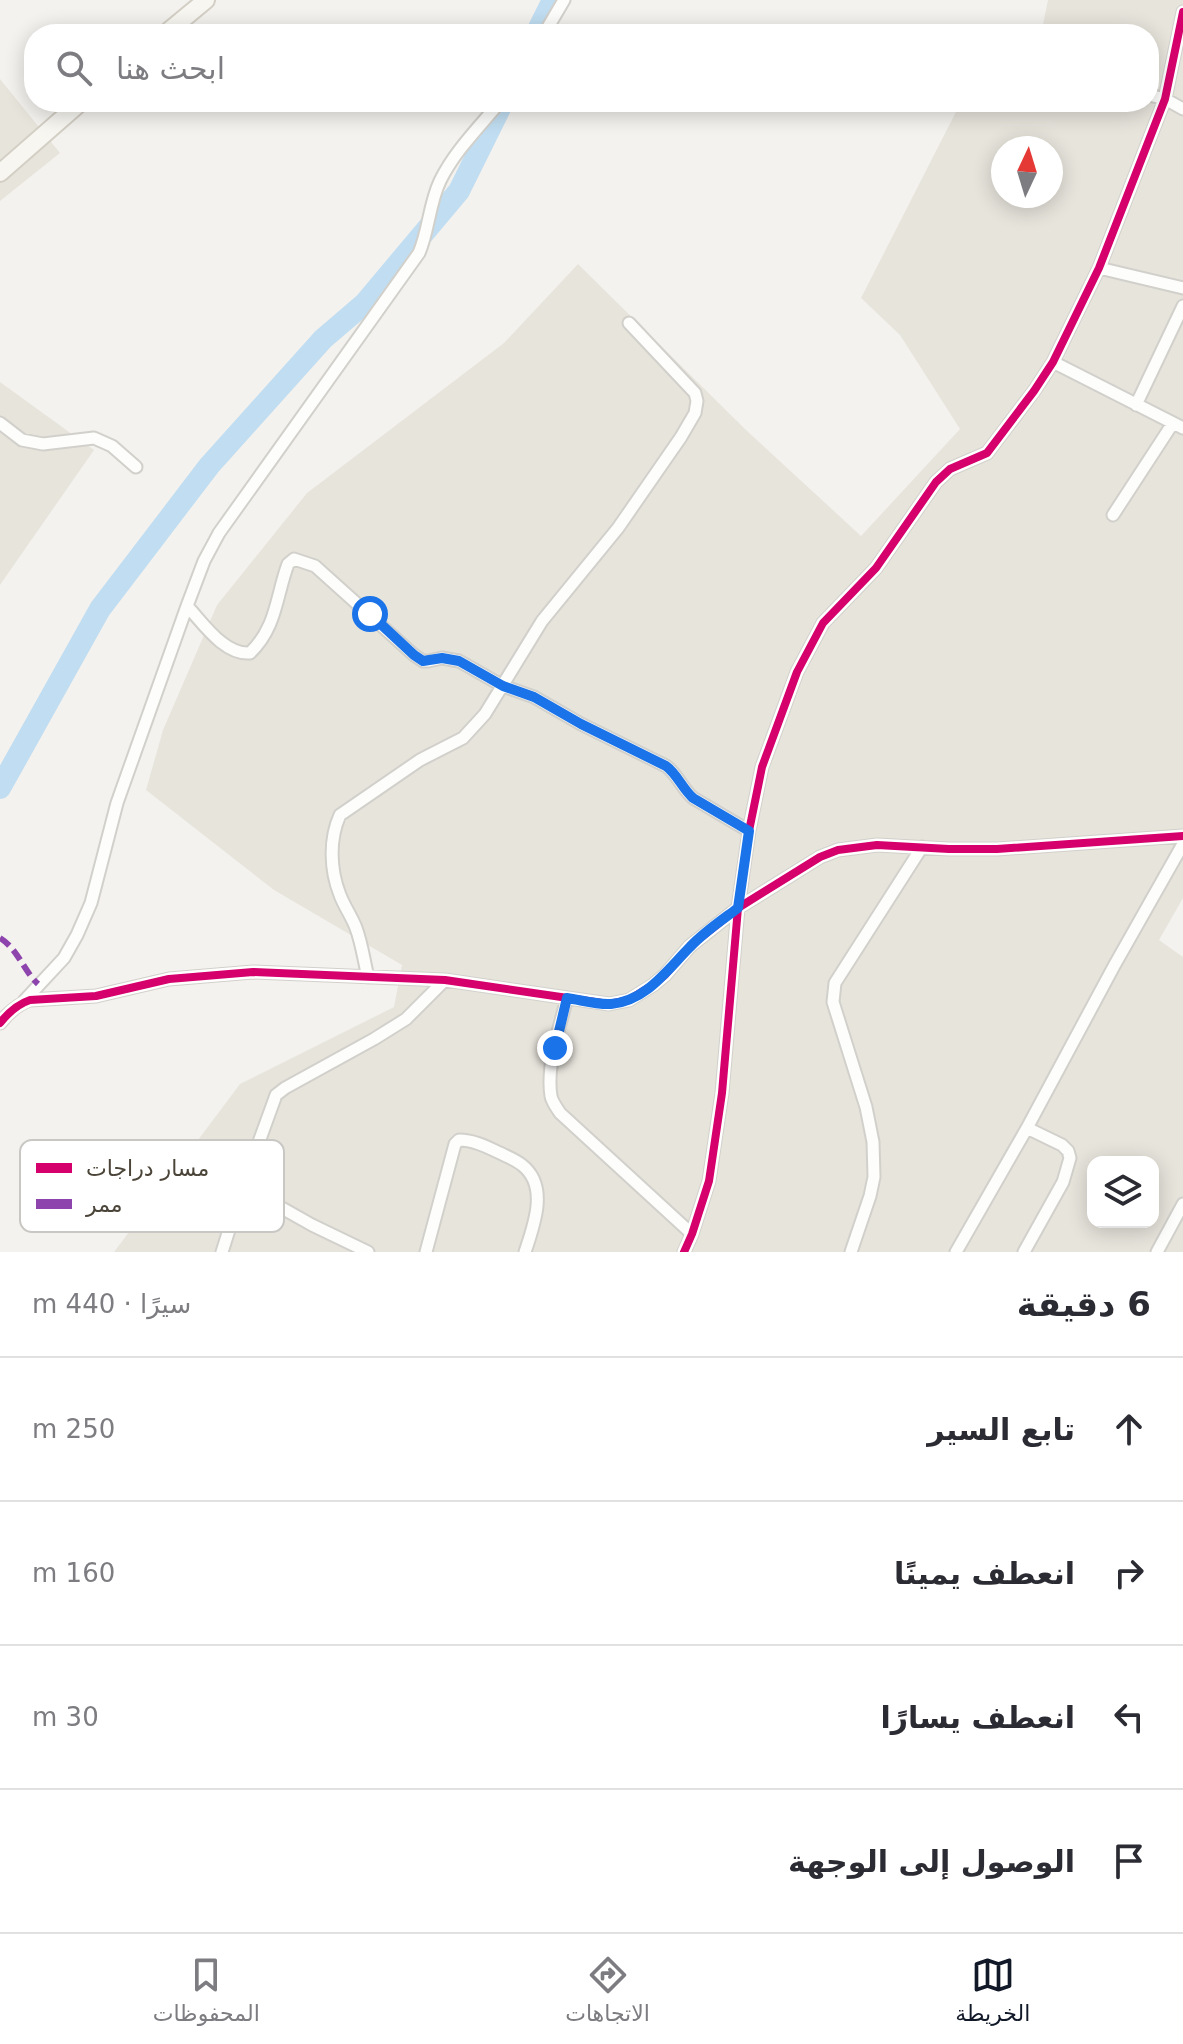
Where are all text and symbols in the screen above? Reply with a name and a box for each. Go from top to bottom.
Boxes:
search box [24,24,1159,112]
icon: search [52,46,96,90]
text: ابحث هنا [116,51,225,86]
north arrow [991,136,1063,208]
route start [352,596,388,632]
route end [537,1030,573,1066]
legend [20,1140,284,1232]
text: مسار دراجات [86,1156,209,1181]
map controls [1087,1156,1159,1228]
button: layers [1087,1156,1159,1228]
text: ممر [85,1192,123,1217]
text: 6 دقيقة [1017,1284,1151,1324]
text: سيرًا · 440 m [32,1289,191,1319]
icon: ahead [1107,1407,1151,1451]
text: تابع السير [927,1412,1075,1447]
text: 250 m [32,1414,115,1444]
icon: right [1107,1551,1151,1595]
text: انعطف يمينًا [894,1556,1075,1591]
text: 160 m [32,1558,115,1588]
icon: left [1107,1695,1151,1739]
text: انعطف يسارًا [881,1700,1075,1735]
text: 30 m [32,1702,99,1732]
icon: arrive [1107,1839,1151,1883]
text: الوصول إلى الوجهة [788,1844,1075,1879]
tab: المحفوظات [153,1953,260,2026]
tab: الاتجاهات [565,1953,650,2026]
tab: الخريطة [955,1953,1030,2026]

